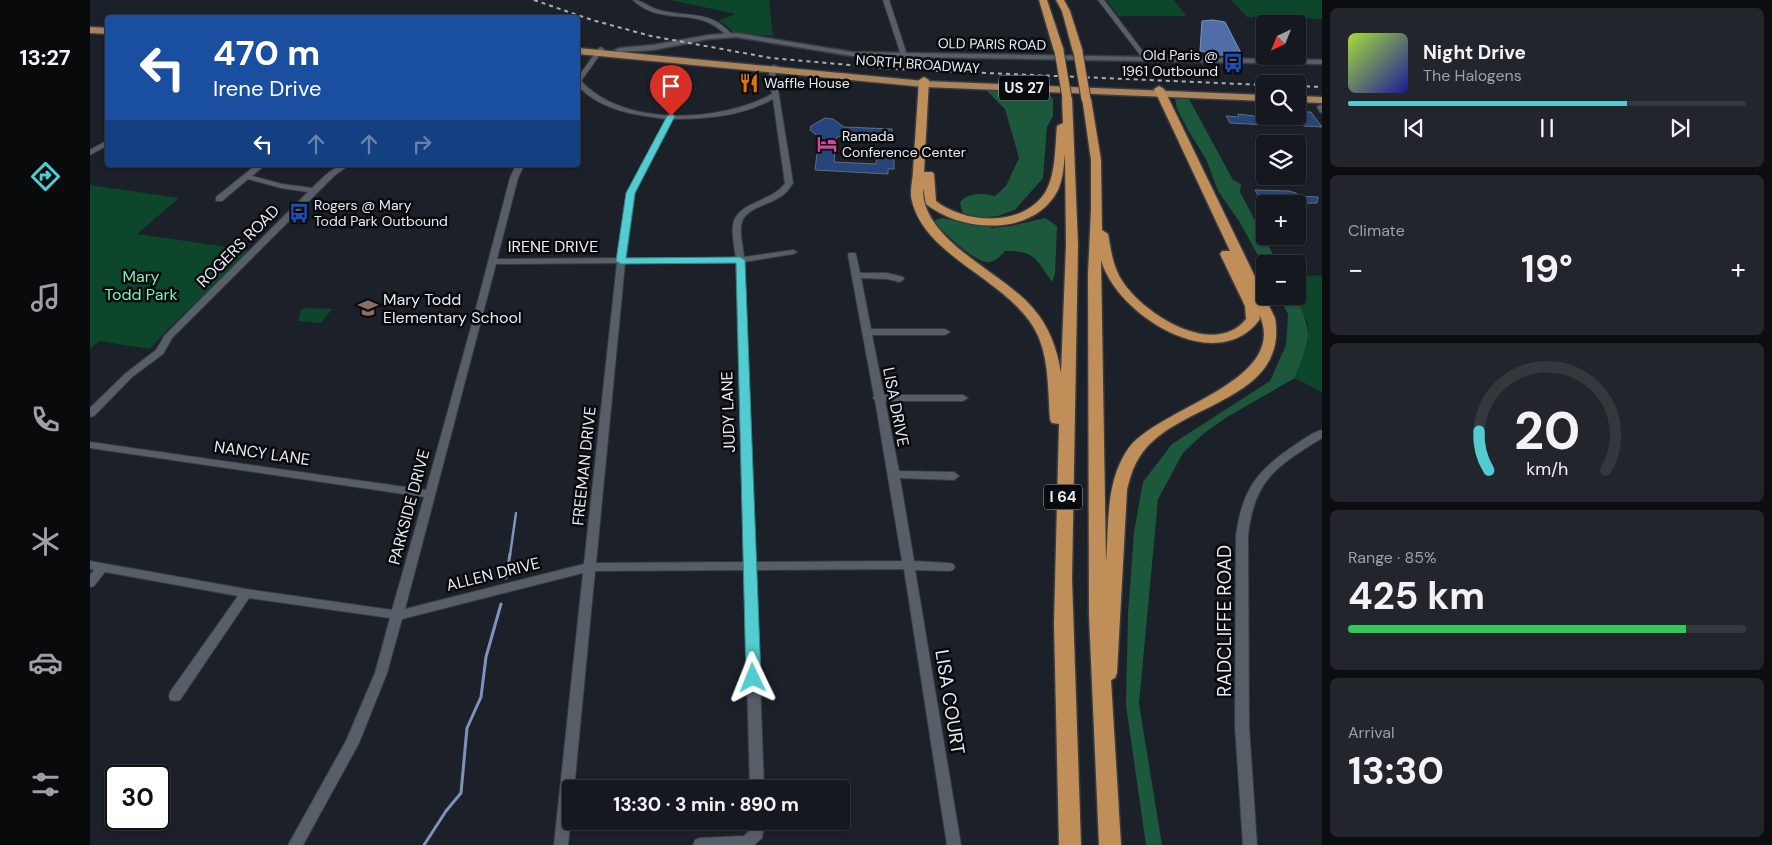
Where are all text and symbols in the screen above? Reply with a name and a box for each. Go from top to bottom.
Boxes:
north arrow [1256,15,1306,65]
map controls [1256,15,1306,305]
text: 470 m [213,30,320,76]
street label: OLD PARIS ROAD [938,34,1046,54]
icon: left [130,35,195,100]
text: Night Drive [1423,40,1526,65]
text: 13:27 [19,43,71,72]
place label: Old Paris @ 1961 Outbound [1122,46,1218,80]
street label: NORTH BROADWAY [855,51,981,77]
bus stop icon: Old Paris @ 1961 Outbound [1222,52,1244,74]
pin [650,65,692,116]
text: The Halogens [1423,65,1522,86]
icon: arrive [657,72,685,100]
restaurant icon: Waffle House [738,72,760,94]
text: Irene Drive [213,74,321,103]
place label: Waffle House [764,74,850,92]
button: search [1256,75,1306,125]
road number: US 27 [999,76,1049,100]
icon: previous [1400,114,1428,142]
icon: pause [1533,114,1561,142]
icon: next [1666,114,1694,142]
place label: Ramada Conference Center [842,127,966,161]
icon: left [249,130,277,158]
icon: ahead [302,130,330,158]
icon: ahead [355,130,383,158]
icon: right [408,130,436,158]
hotel icon: Ramada Conference Center [816,133,838,155]
button: layers [1256,135,1306,185]
icon: directions [28,159,63,194]
button: + [1256,195,1306,245]
place label: Rogers @ Mary Todd Park Outbound [314,196,448,230]
street label: ROGERS ROAD [192,200,284,292]
bus stop icon: Rogers @ Mary Todd Park Outbound [288,202,310,224]
text: Climate [1348,220,1405,241]
street label: IRENE DRIVE [508,236,598,257]
text: 19° [1521,244,1573,294]
text: − [1348,251,1363,288]
text: + [1731,251,1746,288]
button: − [1256,255,1306,305]
park label: Mary Todd Park [105,266,177,305]
icon: music [28,280,63,315]
place label: Mary Todd Elementary School [383,289,521,328]
school or university icon: Mary Todd Elementary School [357,297,379,319]
street label: LISA DRIVE [878,366,914,448]
street label: JUDY LANE [716,371,740,453]
text: 20 [1514,397,1580,465]
icon: phone [28,402,63,437]
street label: FREEMAN DRIVE [567,405,601,527]
street label: NANCY LANE [213,436,311,470]
street label: PARKSIDE DRIVE [383,447,435,567]
text: km/h [1526,457,1568,481]
road number: I 64 [1044,484,1082,510]
icon: climate [28,524,63,559]
street label: RADCLIFFE ROAD [1212,545,1237,697]
text: Range · 85% [1348,547,1437,568]
street label: ALLEN DRIVE [444,552,542,596]
text: 425 km [1348,571,1485,621]
icon: car [28,645,63,680]
street label: LISA COURT [929,648,971,757]
position arrow [726,651,778,703]
text: Arrival [1348,722,1395,743]
text: 13:30 [1348,746,1444,796]
speed limit sign: 30 [105,765,170,830]
icon: filters [28,767,63,802]
text: 13:30 · 3 min · 890 m [613,792,799,817]

